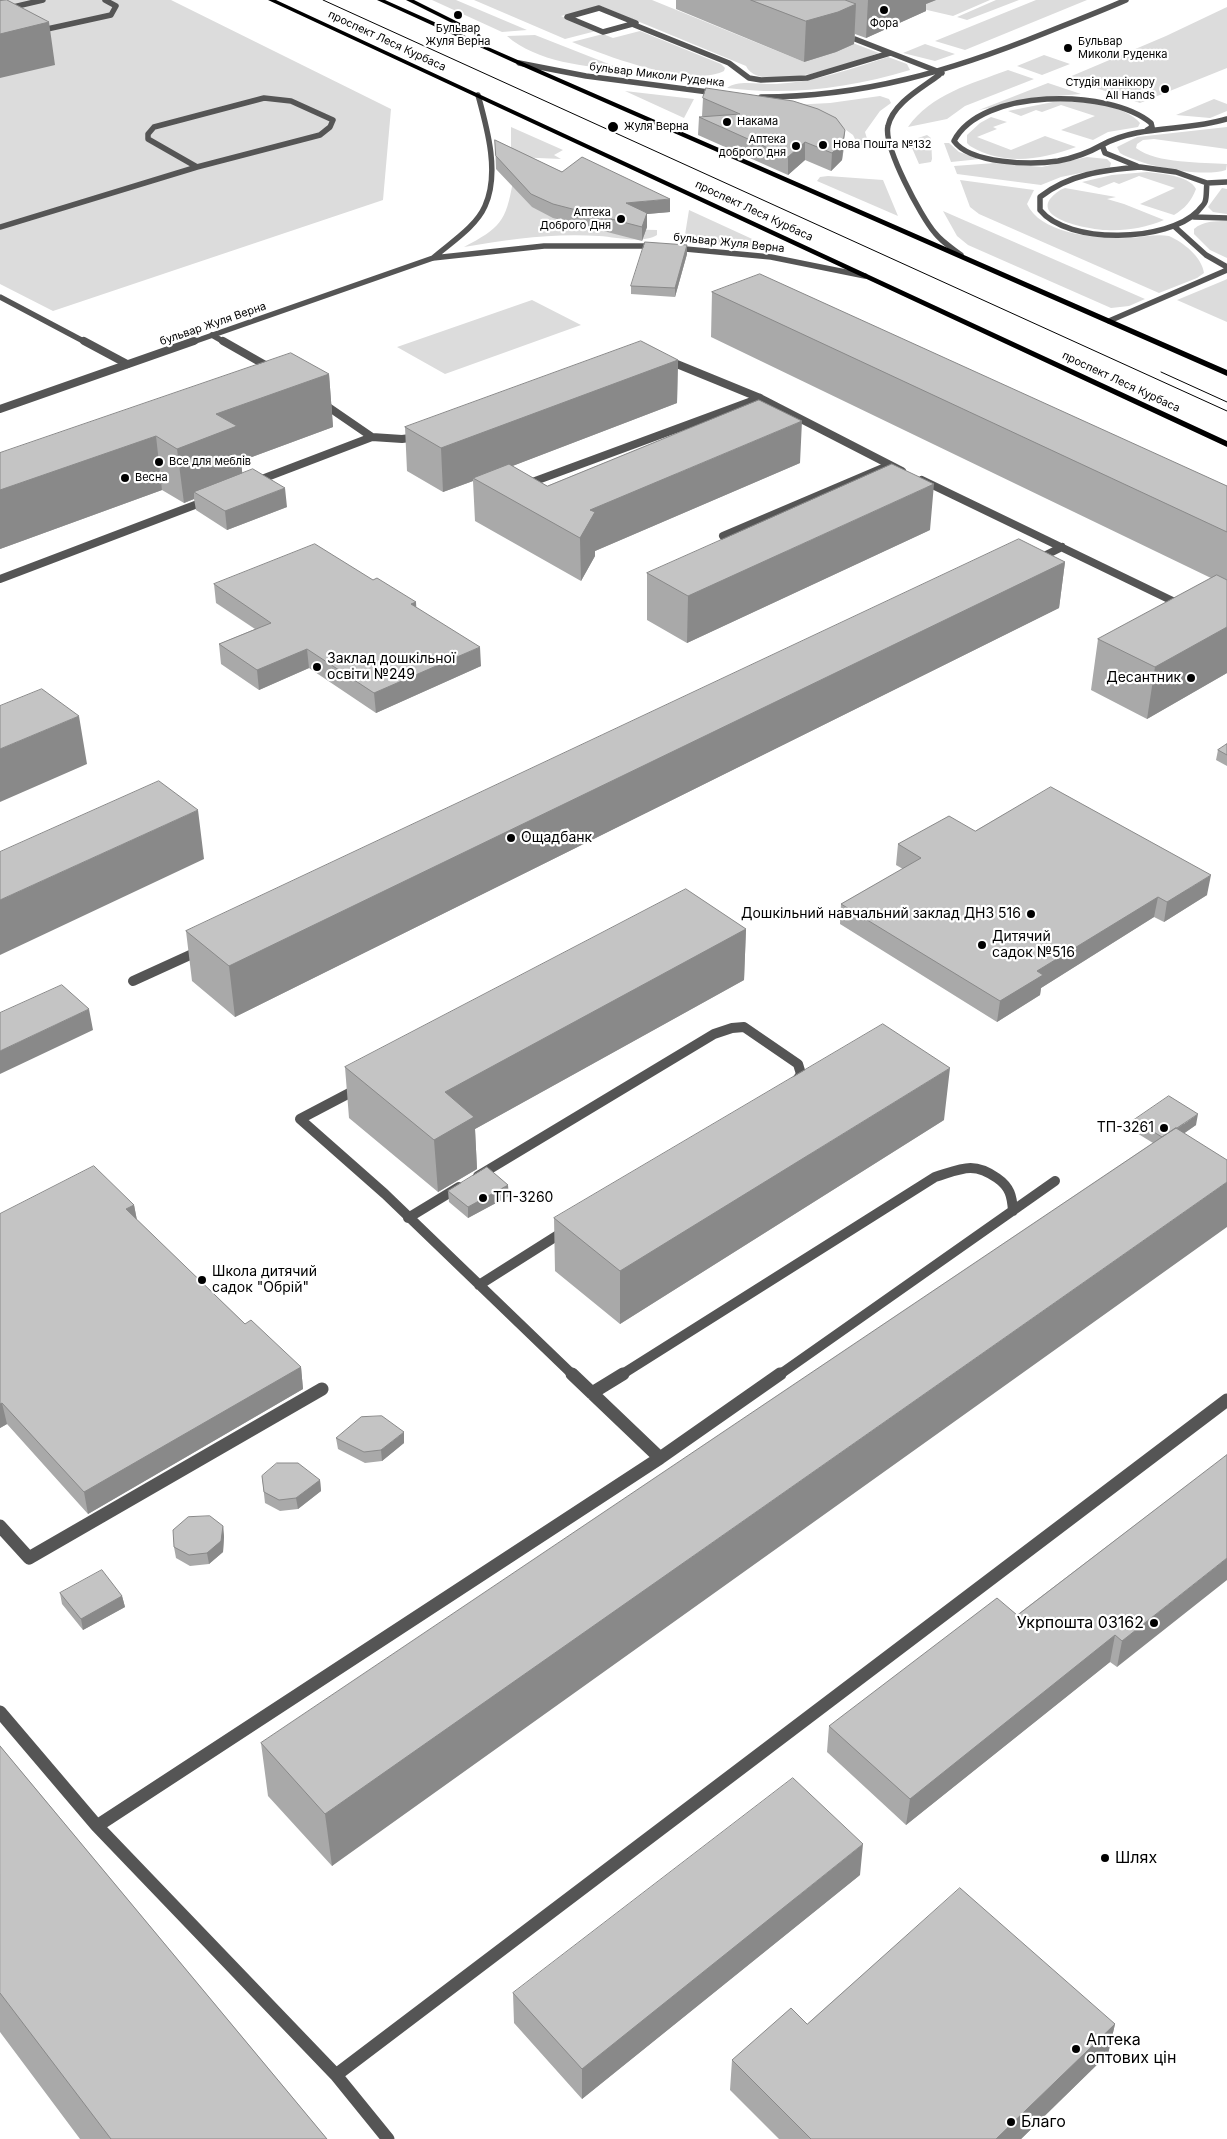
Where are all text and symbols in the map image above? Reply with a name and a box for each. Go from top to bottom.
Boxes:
marker: Фора [878,4,890,16]
street label: проспект Леся Курбаса [326,8,448,74]
marker: Бульвар Жуля Верна [452,9,464,21]
place label: Фора [870,17,898,31]
place label: Бульвар Жуля Верна [426,22,490,48]
place label: Бульвар Миколи Руденка [1078,35,1167,61]
marker: Бульвар Миколи Руденка [1062,42,1074,54]
street label: бульвар Миколи Руденка [589,60,725,90]
place label: Студія манікюру All Hands [1065,76,1155,102]
marker: Студія манікюру All Hands [1159,83,1171,95]
place label: Накама [737,115,778,129]
marker: Накама [721,116,733,128]
marker: Жуля Верна [606,120,620,134]
place label: Жуля Верна [624,120,689,134]
place label: Аптека доброго дня [719,133,786,159]
place label: Нова Пошта №132 [833,138,931,152]
marker: Нова Пошта №132 [817,139,829,151]
marker: Аптека доброго дня [790,140,802,152]
street label: проспект Леся Курбаса [693,178,815,244]
place label: Аптека Доброго Дня [540,206,611,232]
marker: Аптека Доброго Дня [615,213,627,225]
street label: бульвар Жуля Верна [673,231,785,255]
street label: бульвар Жуля Верна [158,300,268,348]
street label: проспект Леся Курбаса [1060,349,1182,415]
place label: Все для меблів [169,455,251,469]
marker: Все для меблів [153,456,165,468]
place label: Весна [135,471,168,485]
marker: Весна [119,472,131,484]
place label: Заклад дошкільної освіти №249 [327,651,455,684]
marker: Заклад дошкільної освіти №249 [311,661,323,673]
place label: Десантник [1106,670,1181,686]
marker: Десантник [1185,672,1197,684]
place label: Ощадбанк [521,830,592,846]
marker: Ощадбанк [505,832,517,844]
place label: Дошкільний навчальний заклад ДНЗ 516 [741,906,1021,922]
marker: Дошкільний навчальний заклад ДНЗ 516 [1025,908,1037,920]
place label: Дитячий садок №516 [992,929,1075,962]
marker: Дитячий садок №516 [976,939,988,951]
place label: ТП-3261 [1097,1120,1154,1136]
marker: ТП-3261 [1158,1122,1170,1134]
place label: ТП-3260 [493,1190,553,1206]
marker: ТП-3260 [477,1192,489,1204]
place label: Школа дитячий садок "Обрій" [212,1264,317,1296]
marker: Школа дитячий садок "Обрій" [196,1274,208,1286]
place label: Укрпошта 03162 [1017,1613,1144,1633]
marker: Укрпошта 03162 [1148,1617,1160,1629]
place label: Шлях [1115,1848,1157,1868]
marker: Шлях [1099,1852,1111,1864]
place label: Аптека оптових цін [1086,2030,1176,2068]
marker: Аптека оптових цін [1070,2043,1082,2055]
place label: Благо [1021,2112,1066,2132]
marker: Благо [1005,2116,1017,2128]

